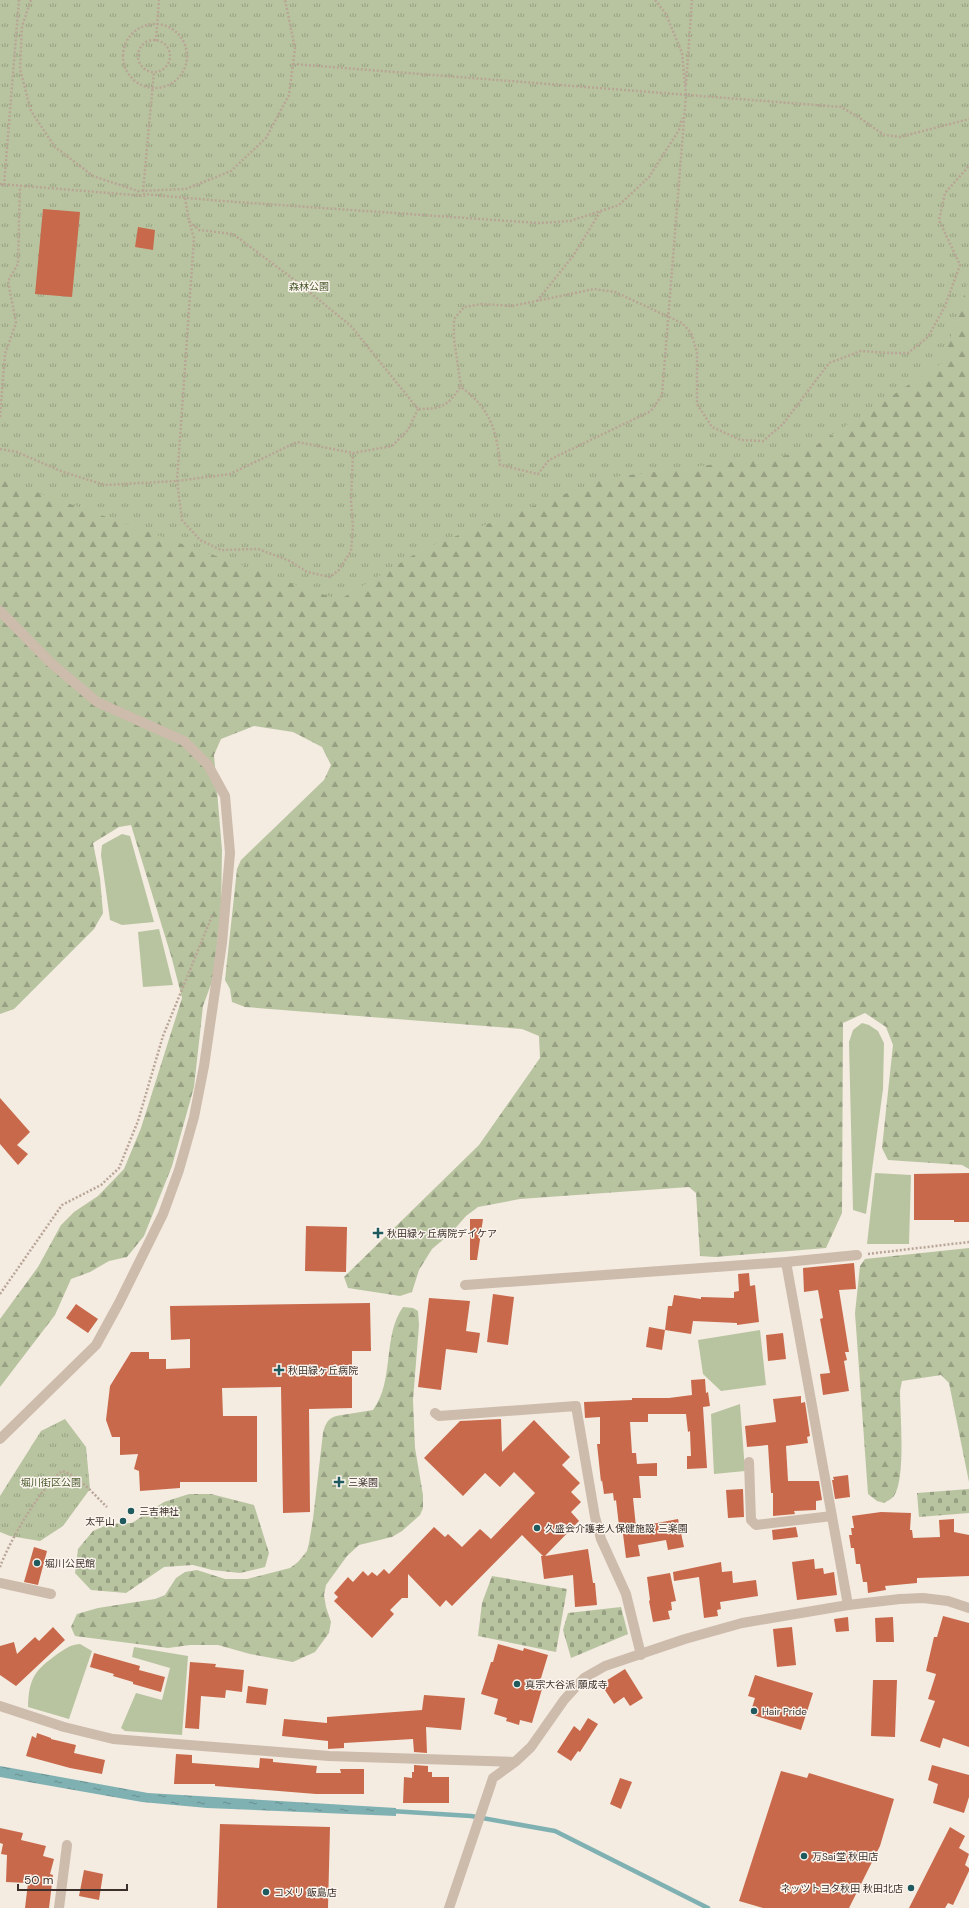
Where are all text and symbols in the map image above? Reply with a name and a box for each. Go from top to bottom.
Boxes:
park label: 森林公園 [289,280,329,293]
marker: 秋田緑ヶ丘病院デイケア [372,1227,384,1239]
place label: 秋田緑ヶ丘病院デイケア [387,1227,497,1240]
marker: 秋田緑ヶ丘病院 [273,1364,285,1376]
place label: 秋田緑ヶ丘病院 [288,1364,358,1377]
park label: 堀川街区公園 [21,1476,81,1489]
marker: 三楽園 [333,1476,345,1488]
place label: 三楽園 [348,1476,378,1489]
place label: 三吉神社 [139,1505,179,1518]
marker: 三吉神社 [126,1506,136,1516]
place label: 太平山 [85,1515,115,1528]
marker: 太平山 [118,1516,128,1526]
place label: 久盛会介護老人保健施設 三楽園 [545,1522,688,1535]
marker: 久盛会介護老人保健施設 三楽園 [532,1523,542,1533]
place label: 堀川公民館 [45,1557,95,1570]
marker: 堀川公民館 [32,1558,42,1568]
place label: 真宗大谷派 願成寺 [525,1678,608,1691]
marker: 真宗大谷派 願成寺 [512,1679,522,1689]
place label: Hair Pride [762,1705,807,1718]
marker: Hair Pride [749,1706,759,1716]
place label: 万Sai堂 秋田店 [812,1850,878,1863]
marker: 万Sai堂 秋田店 [799,1851,809,1861]
scale bar [18,1866,127,1892]
text: 50 m [24,1872,53,1888]
place label: ネッツトヨタ秋田 秋田北店 [780,1882,903,1895]
marker: ネッツトヨタ秋田 秋田北店 [906,1883,916,1893]
place label: コメリ 飯島店 [274,1886,337,1899]
marker: コメリ 飯島店 [261,1887,271,1897]

